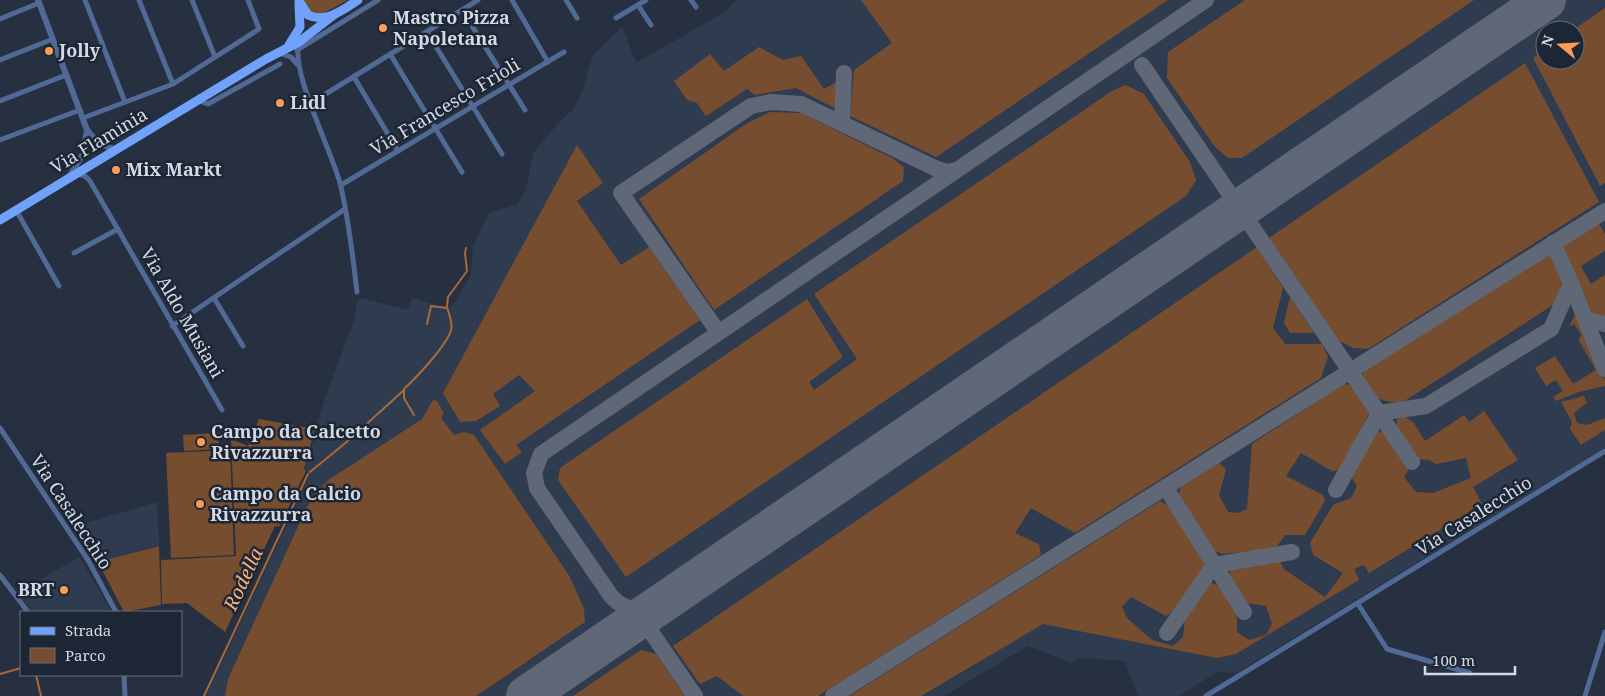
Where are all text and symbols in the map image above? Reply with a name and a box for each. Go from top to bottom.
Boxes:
place label: Mastro Pizza Napoletana [393,5,510,50]
north arrow [1535,20,1585,70]
marker: Mastro Pizza Napoletana [377,22,389,34]
text: N [1536,33,1558,49]
place label: Jolly [58,38,101,62]
marker: Jolly [43,45,55,57]
street label: Via Francesco Frioli [365,52,524,160]
place label: Lidl [290,90,327,114]
marker: Lidl [274,97,286,109]
street label: Via Flaminia [45,102,152,179]
place label: Mix Markt [126,157,222,181]
marker: Mix Markt [110,164,122,176]
street label: Via Aldo Musiani [136,243,230,382]
place label: Campo da Calcetto Rivazzurra [211,419,381,464]
marker: Campo da Calcetto Rivazzurra [195,436,207,448]
street label: Via Casalecchio [26,449,118,574]
street label: Via Casalecchio [1411,470,1536,560]
place label: Campo da Calcio Rivazzurra [210,481,361,526]
marker: Campo da Calcio Rivazzurra [194,498,206,510]
water label: Rodella [217,543,269,616]
place label: BRT [18,577,54,601]
marker: BRT [58,584,70,596]
legend [20,611,182,676]
text: Strada [65,620,111,640]
scale bar [1425,644,1515,676]
text: Parco [65,645,106,665]
text: 100 m [1432,650,1475,670]

